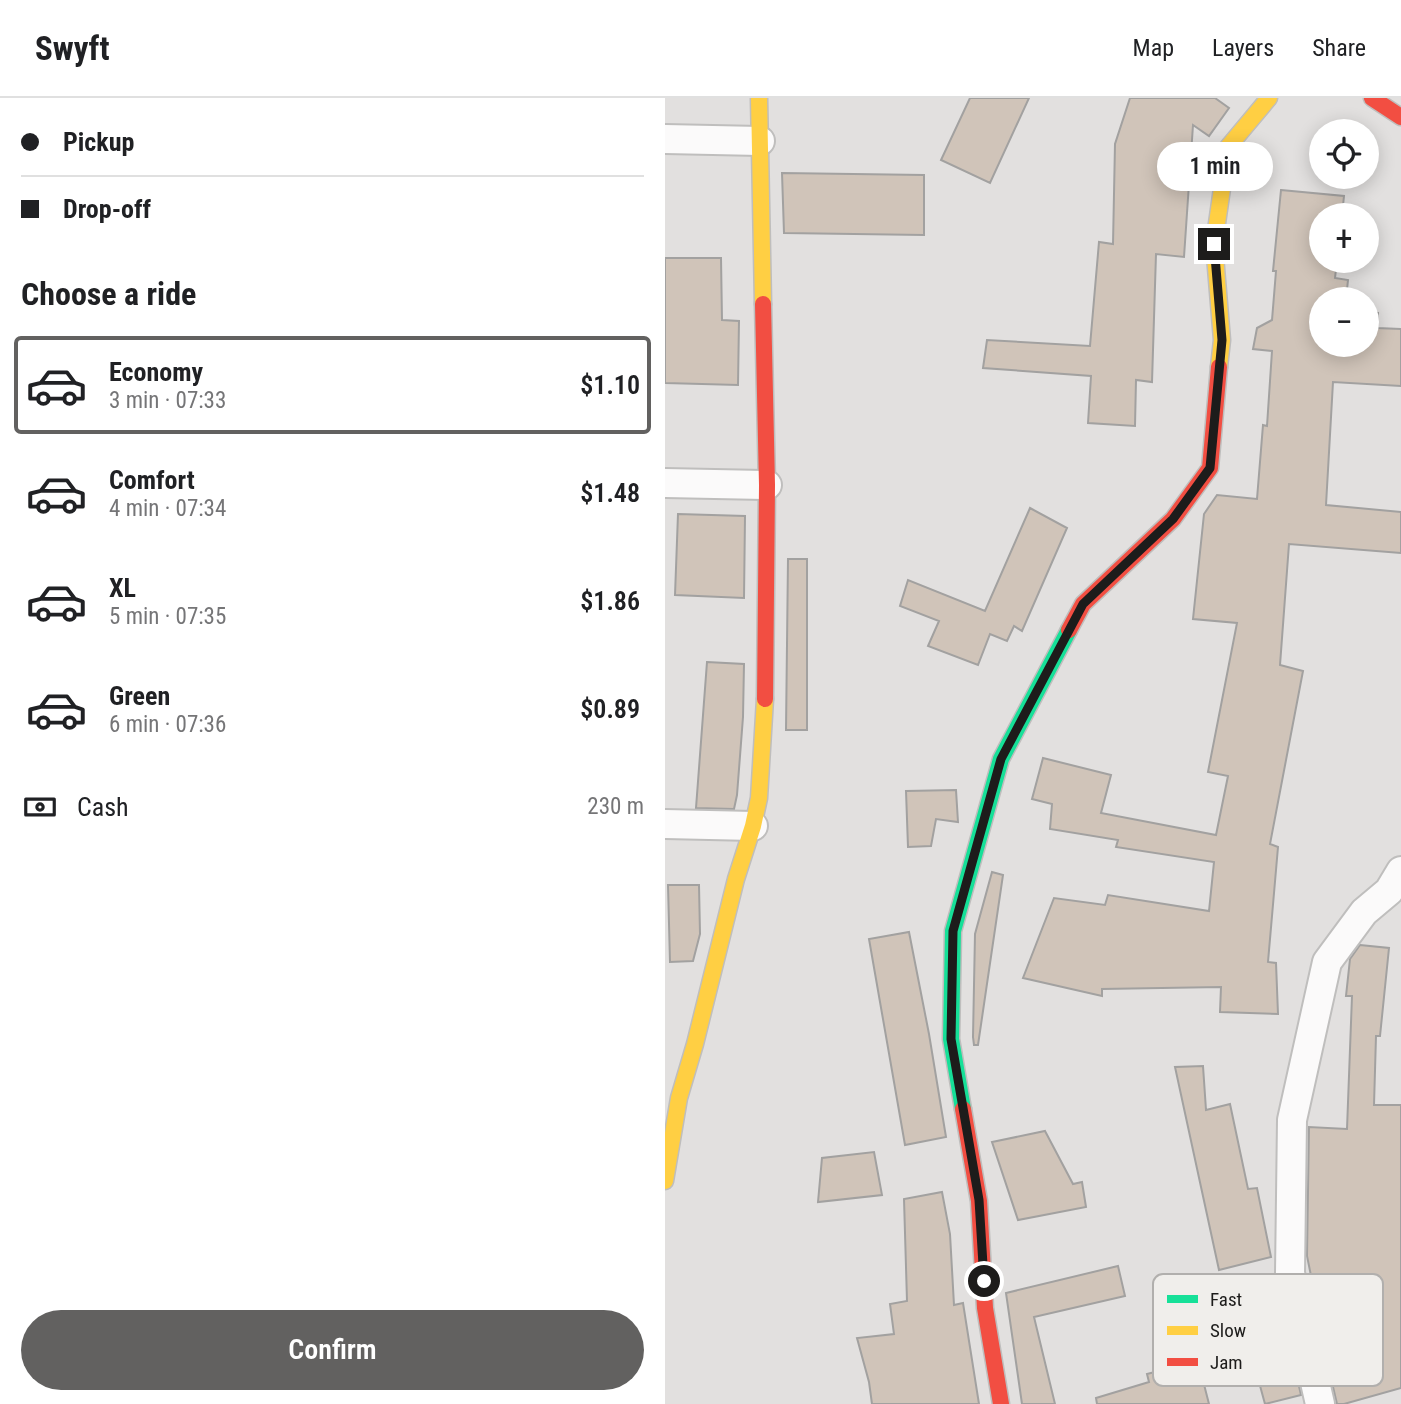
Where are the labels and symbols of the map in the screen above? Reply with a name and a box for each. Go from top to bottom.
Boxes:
callout: 1 min [1156,142,1272,192]
route end [1198,228,1230,260]
route start [968,1265,1000,1297]
legend [1153,1274,1383,1386]
text: Fast [1210,1288,1242,1311]
text: Slow [1210,1319,1246,1342]
text: Jam [1210,1351,1243,1374]

